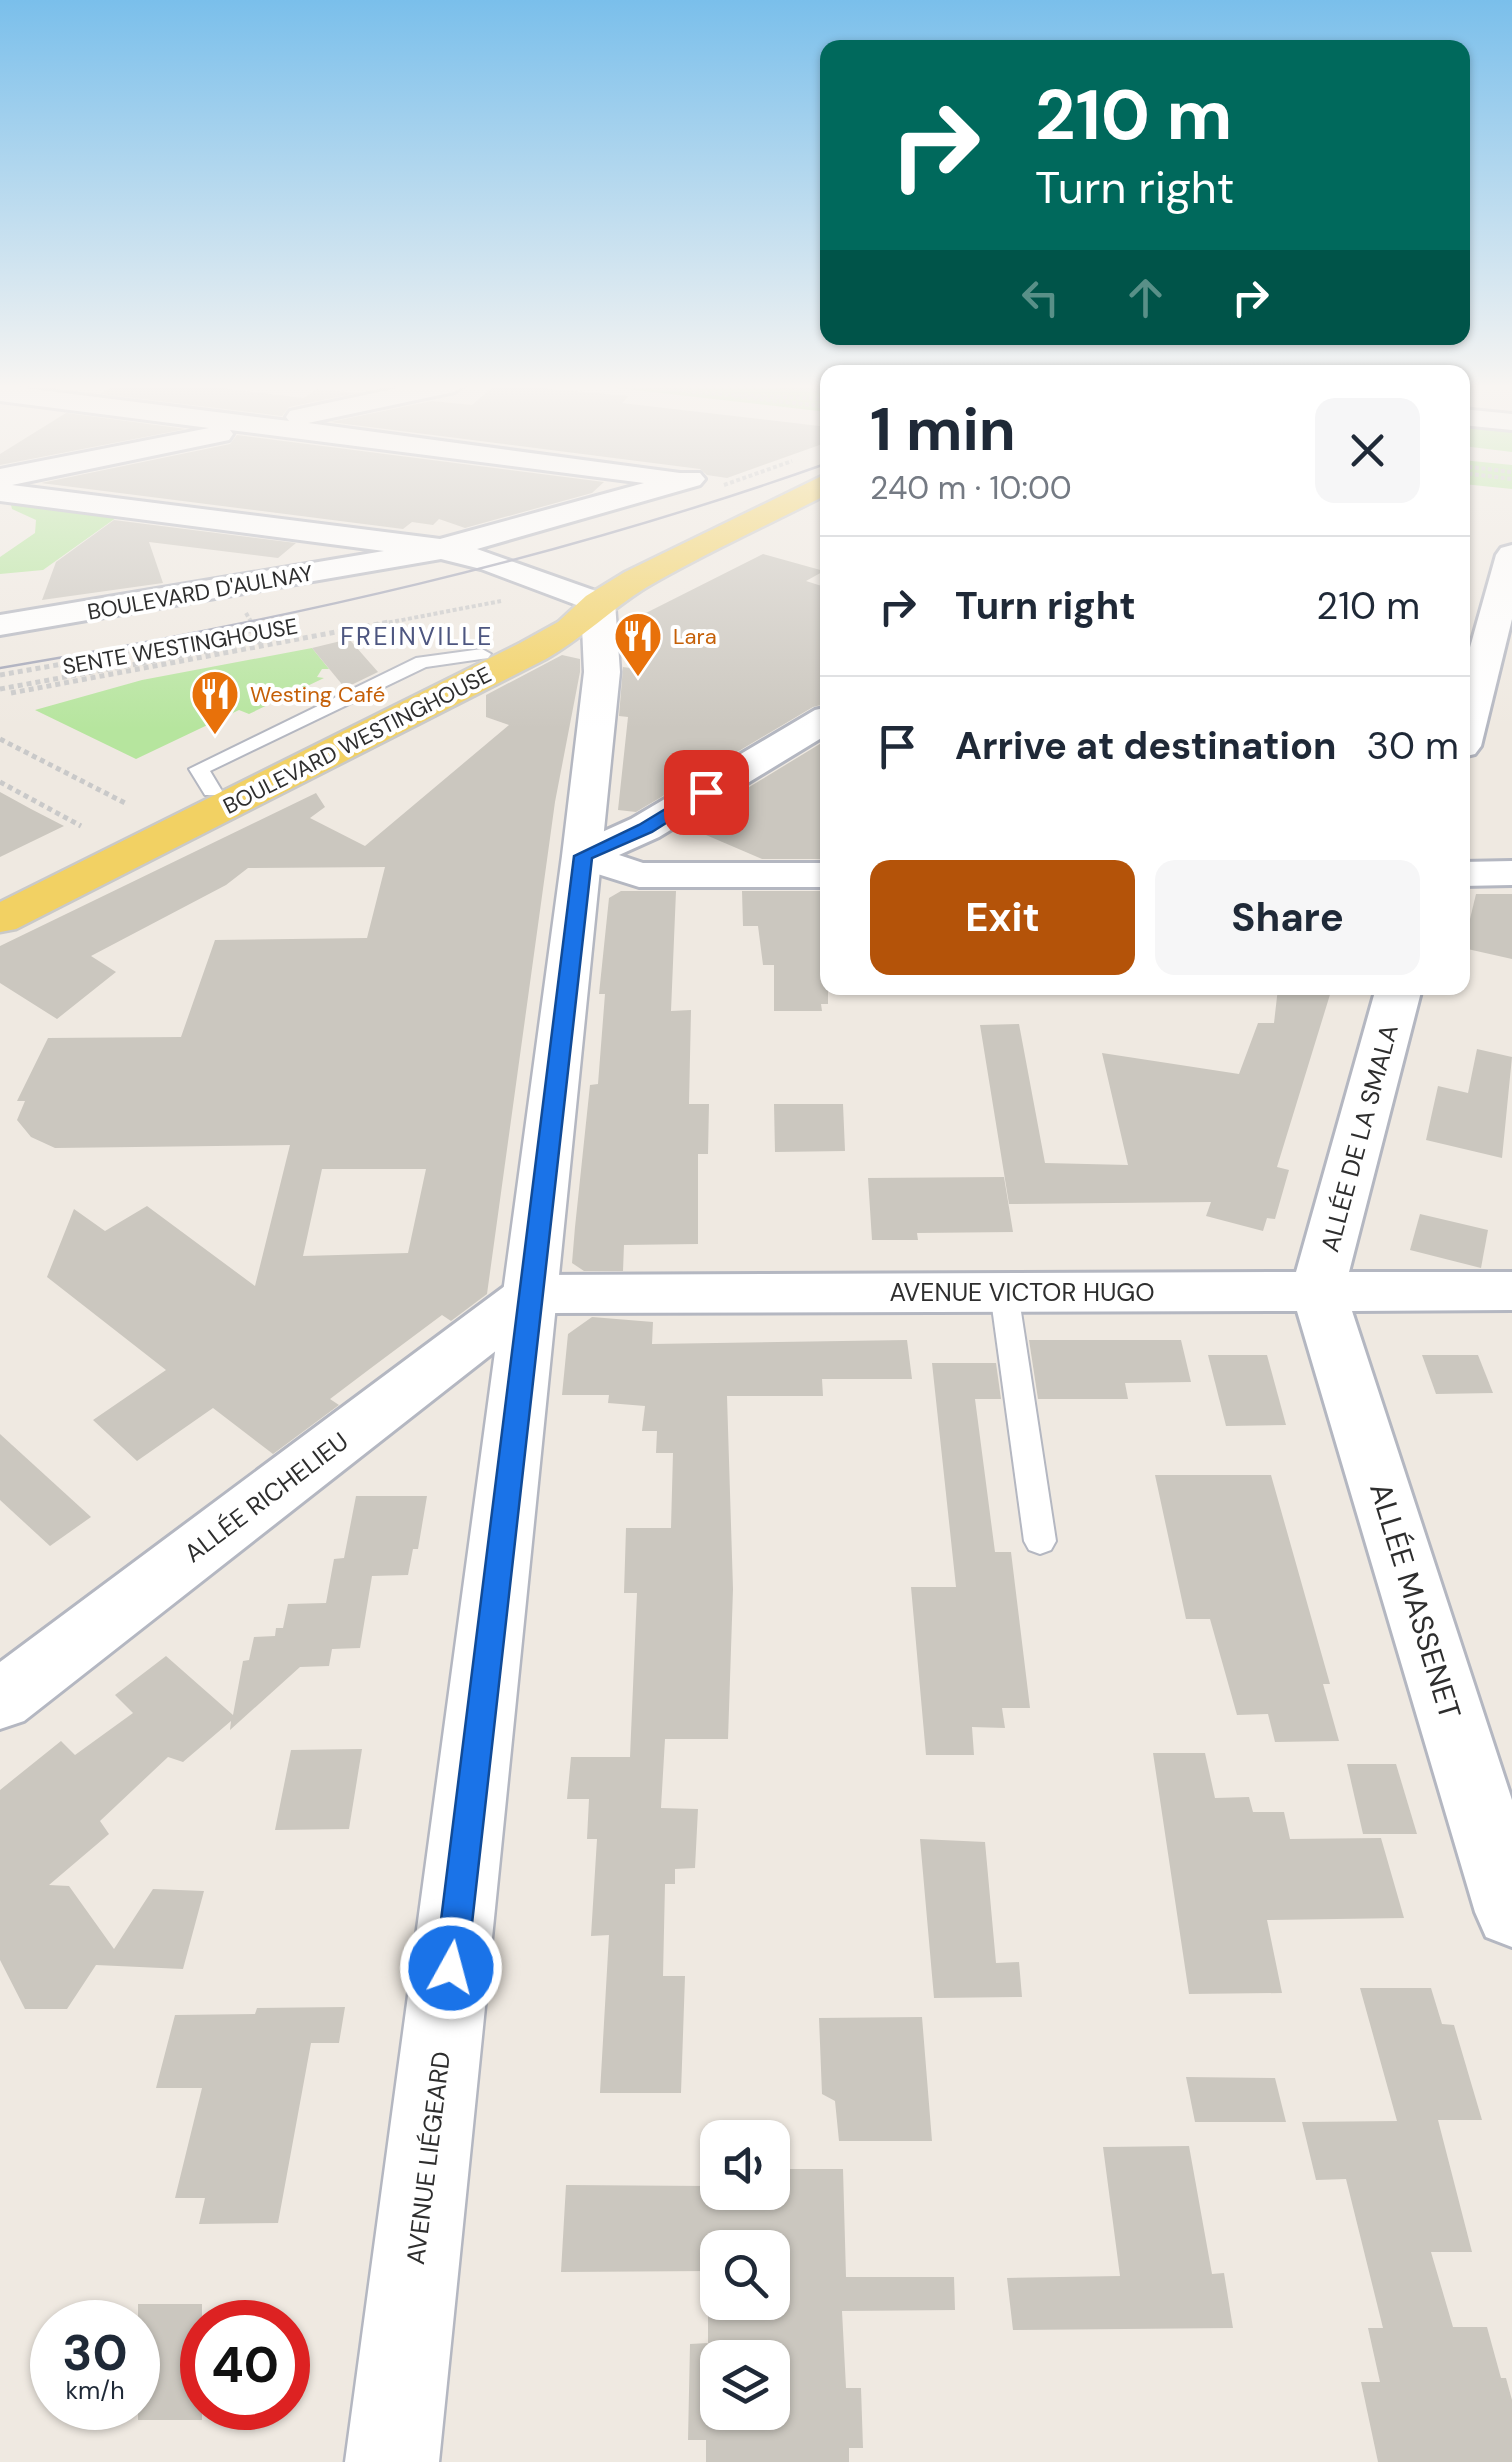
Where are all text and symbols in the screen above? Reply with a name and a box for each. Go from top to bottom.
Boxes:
text: 210 m [1035,70,1232,161]
icon: right [870,80,1000,210]
text: Turn right [1035,158,1234,217]
icon: left [1013,270,1068,325]
icon: ahead [1118,270,1173,325]
icon: right [1223,270,1278,325]
text: 1 min [870,390,1016,469]
button: close [1315,398,1420,503]
text: 240 m · 10:00 [870,467,1072,509]
street label: BOULEVARD D'AULNAY [85,558,315,627]
icon: right [870,579,925,634]
text: Turn right [955,581,1136,631]
text: 210 m [1316,581,1420,631]
restaurant icon: Lara [612,610,664,678]
street label: SENTE WESTINGHOUSE [60,612,300,681]
district label: FREINVILLE [340,620,494,653]
place label: Lara [673,622,717,651]
street label: BOULEVARD WESTINGHOUSE [218,660,496,821]
restaurant icon: Westing Café [189,668,241,736]
place label: Westing Café [250,680,385,709]
icon: arrive [870,719,925,774]
text: Arrive at destination [955,721,1337,771]
text: 30 m [1367,721,1459,771]
pin [664,750,749,835]
icon: arrive [679,765,734,820]
button: Exit [870,860,1135,975]
button: Share [1155,860,1420,975]
street label: ALLÉE DE LA SMALA [1313,1021,1406,1255]
street label: AVENUE VICTOR HUGO [889,1276,1155,1309]
street label: ALLÉE RICHELIEU [178,1425,355,1570]
street label: ALLÉE MASSENET [1361,1478,1470,1724]
position arrow [399,1916,503,2020]
street label: AVENUE LIÉGEARD [399,2050,458,2266]
map controls [700,2120,790,2430]
button: sound [700,2120,790,2210]
button: search [700,2230,790,2320]
speed limit sign: 40 [180,2300,310,2430]
text: 30 [62,2320,128,2386]
button: layers [700,2340,790,2430]
text: km/h [65,2374,125,2407]

